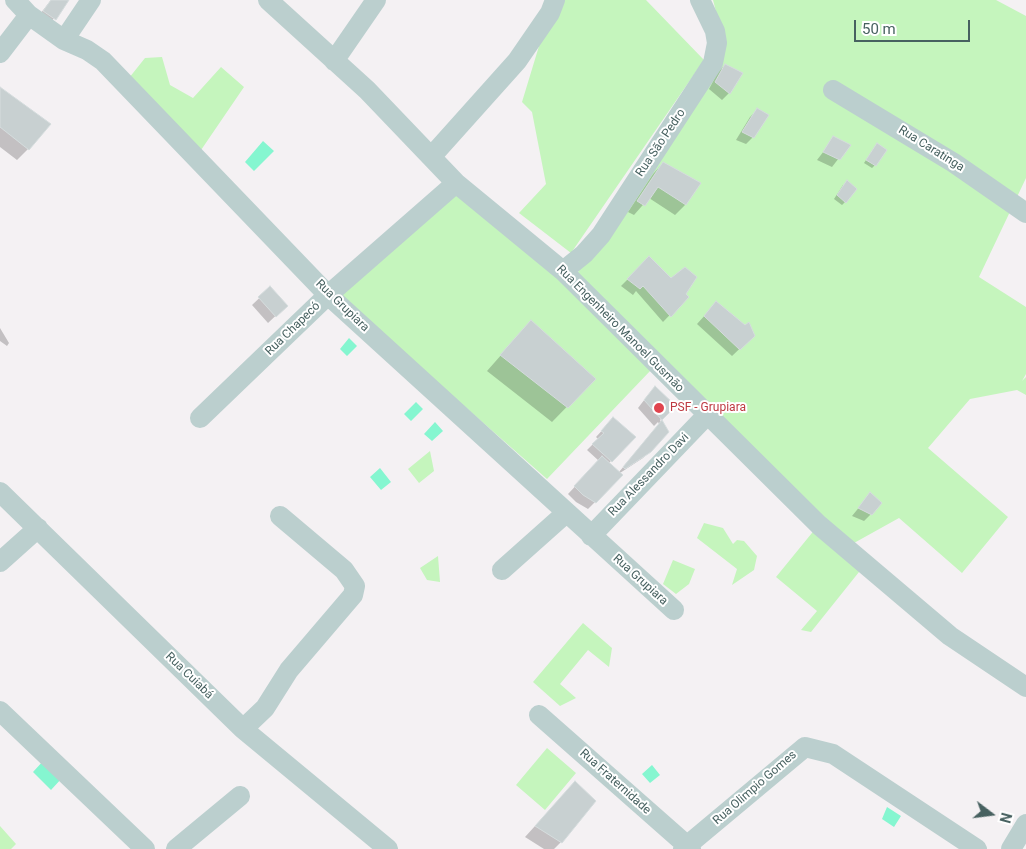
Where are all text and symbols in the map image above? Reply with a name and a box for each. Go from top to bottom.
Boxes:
scale bar [856,10,972,42]
text: 50 m [862,20,896,38]
street label: Rua São Pedro [633,106,689,180]
street label: Rua Caratinga [895,123,967,175]
street label: Rua Engenheiro Manoel Gusmão [553,262,687,396]
street label: Rua Grupiara [312,277,372,335]
street label: Rua Chapecó [263,299,323,359]
marker: PSF - Grupiara [652,401,666,415]
place label: PSF - Grupiara [670,401,746,415]
street label: Rua Alessandro Davi [606,431,692,519]
street label: Rua Grupiara [610,552,670,608]
street label: Rua Cuiabá [162,650,216,702]
street label: Rua Fraternidade [576,746,654,818]
street label: Rua Olimpio Gomes [710,748,800,828]
north arrow [966,789,1016,839]
text: N [996,811,1014,825]

